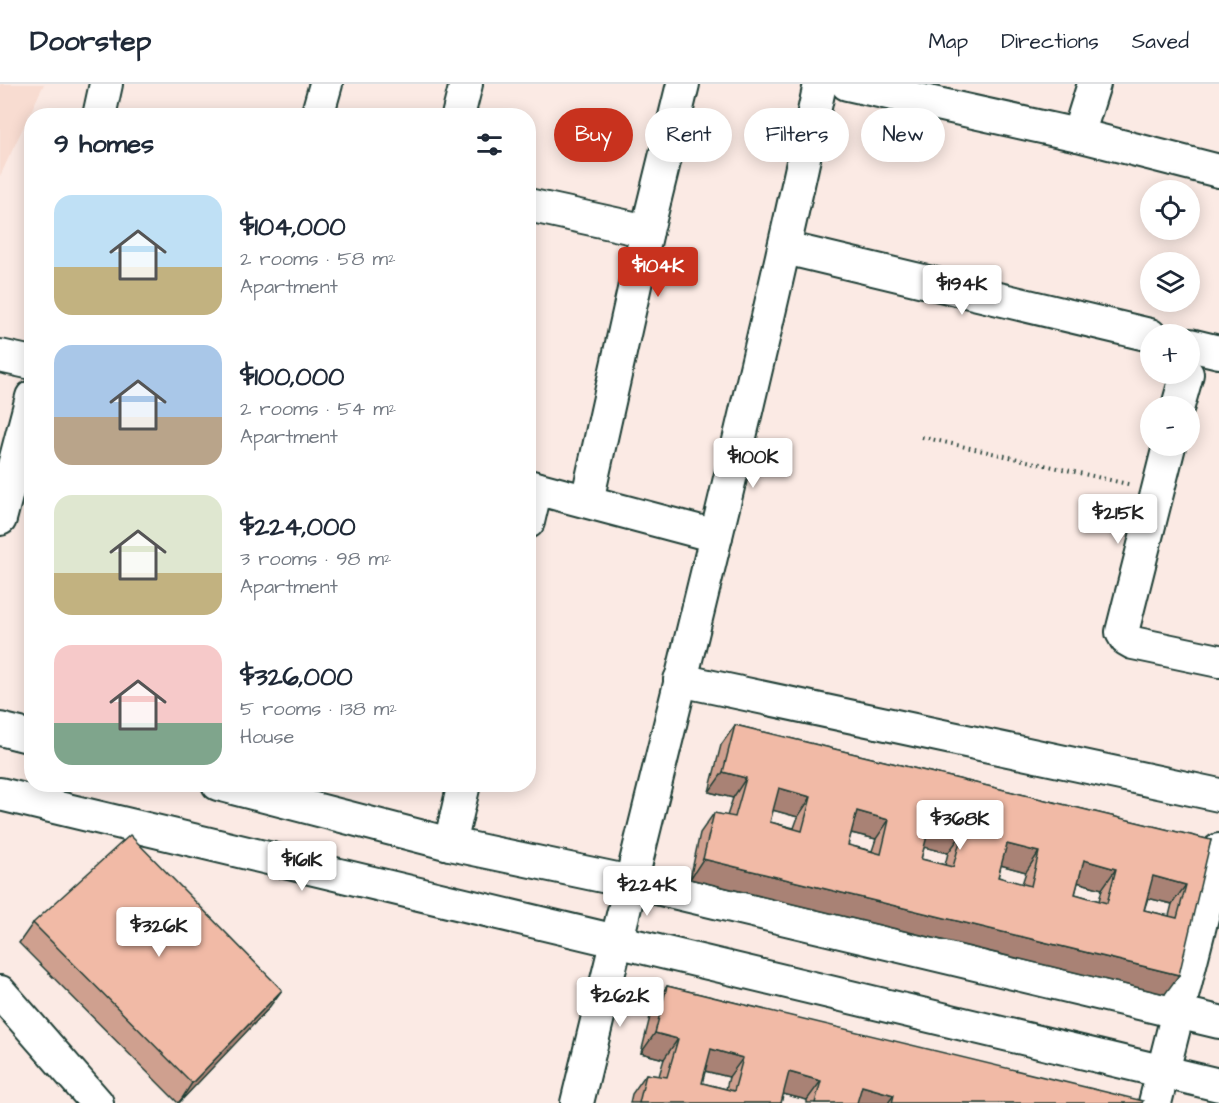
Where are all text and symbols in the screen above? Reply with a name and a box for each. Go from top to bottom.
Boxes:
text: Doorstep [30,22,151,61]
text: Map [928,27,968,56]
text: Directions [1001,27,1099,56]
text: Saved [1132,27,1189,56]
chip: Buy [554,108,633,162]
chip: Rent [645,108,732,162]
chip: Filters [744,108,849,162]
chip: New [861,108,945,162]
text: 9 homes [54,126,154,162]
icon: filters [473,128,506,161]
map controls [1140,180,1200,456]
button: locate [1140,180,1200,240]
text: $104,000 [240,209,346,245]
icon: home [102,219,174,291]
text: 2 rooms · 58 m² [240,245,396,273]
pin: $104K [616,247,700,298]
text: $104K [632,252,684,280]
button: layers [1140,252,1200,312]
pin: $194K [920,265,1004,316]
text: $194K [937,270,987,298]
text: Apartment [240,273,338,301]
button: + [1140,324,1200,384]
text: $100,000 [240,359,344,395]
icon: home [102,369,174,441]
text: 2 rooms · 54 m² [240,395,396,423]
button: − [1140,396,1200,456]
text: Apartment [240,423,338,451]
pin: $100K [711,438,795,489]
text: $100K [727,443,779,471]
pin: $215K [1076,494,1160,545]
text: $215K [1092,499,1144,527]
text: $224,000 [240,509,356,545]
icon: home [102,519,174,591]
text: 3 rooms · 98 m² [240,545,392,573]
text: Apartment [240,573,338,601]
text: $326,000 [240,659,353,695]
icon: home [102,669,174,741]
text: 5 rooms · 138 m² [240,695,397,723]
text: House [240,723,294,751]
pin: $368K [918,800,1002,851]
text: $368K [931,805,989,833]
pin: $161K [260,841,344,892]
text: $161K [282,846,322,874]
pin: $224K [605,866,689,917]
text: $224K [617,871,677,899]
pin: $326K [117,907,201,958]
text: $326K [130,912,188,940]
pin: $262K [578,977,662,1028]
text: $262K [591,982,649,1010]

